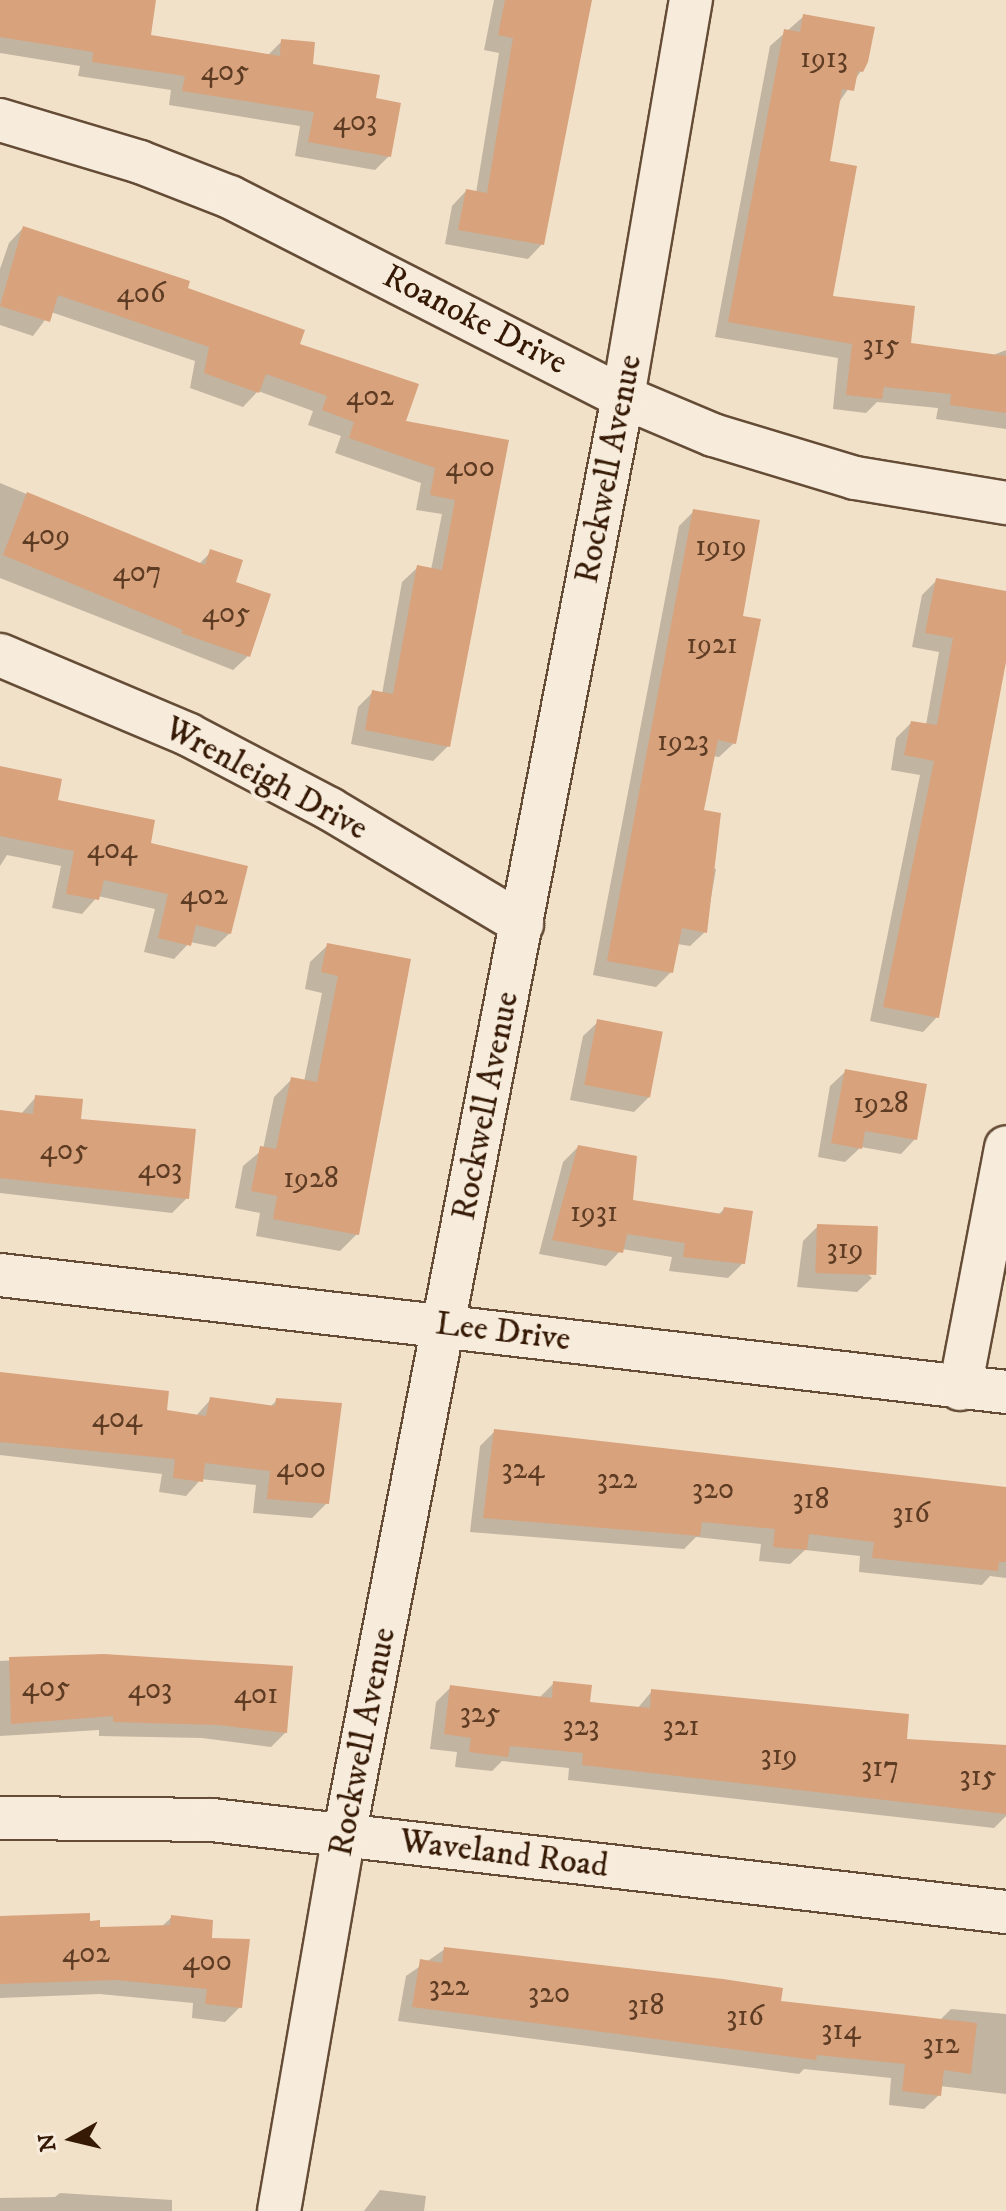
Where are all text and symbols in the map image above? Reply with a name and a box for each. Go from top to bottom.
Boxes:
house number: 1913 [800,41,848,77]
house number: 405 [201,54,249,90]
house number: 403 [333,104,377,140]
street label: Roanoke Drive [376,256,574,384]
house number: 406 [116,276,166,312]
house number: 315 [863,328,899,364]
street label: Rockwell Avenue [567,351,651,587]
house number: 402 [346,379,394,415]
house number: 400 [445,450,495,486]
house number: 409 [22,518,70,554]
house number: 1919 [695,529,747,565]
house number: 407 [112,555,162,591]
house number: 405 [202,596,250,632]
house number: 1921 [686,627,738,663]
street label: Wrenleigh Drive [157,708,375,850]
house number: 1923 [657,724,709,760]
house number: 404 [87,832,137,868]
house number: 402 [180,878,228,914]
street label: Rockwell Avenue [444,988,528,1224]
house number: 1928 [853,1086,909,1122]
house number: 405 [40,1133,88,1169]
house number: 403 [138,1152,182,1188]
house number: 1928 [283,1161,339,1197]
house number: 1931 [570,1195,618,1231]
house number: 319 [826,1232,864,1268]
street label: Lee Drive [433,1303,573,1361]
house number: 404 [92,1401,142,1437]
house number: 400 [276,1451,326,1487]
house number: 324 [501,1452,545,1488]
house number: 322 [597,1462,637,1498]
house number: 320 [692,1472,734,1508]
house number: 318 [792,1482,830,1518]
house number: 316 [892,1496,930,1532]
street label: Rockwell Avenue [321,1624,405,1860]
house number: 405 [22,1670,70,1706]
house number: 403 [128,1672,172,1708]
house number: 401 [234,1677,278,1713]
house number: 325 [460,1696,500,1732]
house number: 323 [562,1709,600,1745]
house number: 321 [663,1709,699,1745]
house number: 319 [760,1738,798,1774]
house number: 317 [861,1750,899,1786]
house number: 315 [960,1759,996,1795]
street label: Waveland Road [398,1821,610,1887]
house number: 402 [62,1936,110,1972]
house number: 400 [182,1944,232,1980]
house number: 322 [429,1969,469,2005]
house number: 320 [528,1976,570,2012]
house number: 318 [627,1988,665,2024]
house number: 316 [726,1999,764,2035]
house number: 314 [821,2013,861,2049]
house number: 312 [923,2027,959,2063]
north arrow [32,2099,112,2179]
text: N [33,2132,62,2153]

